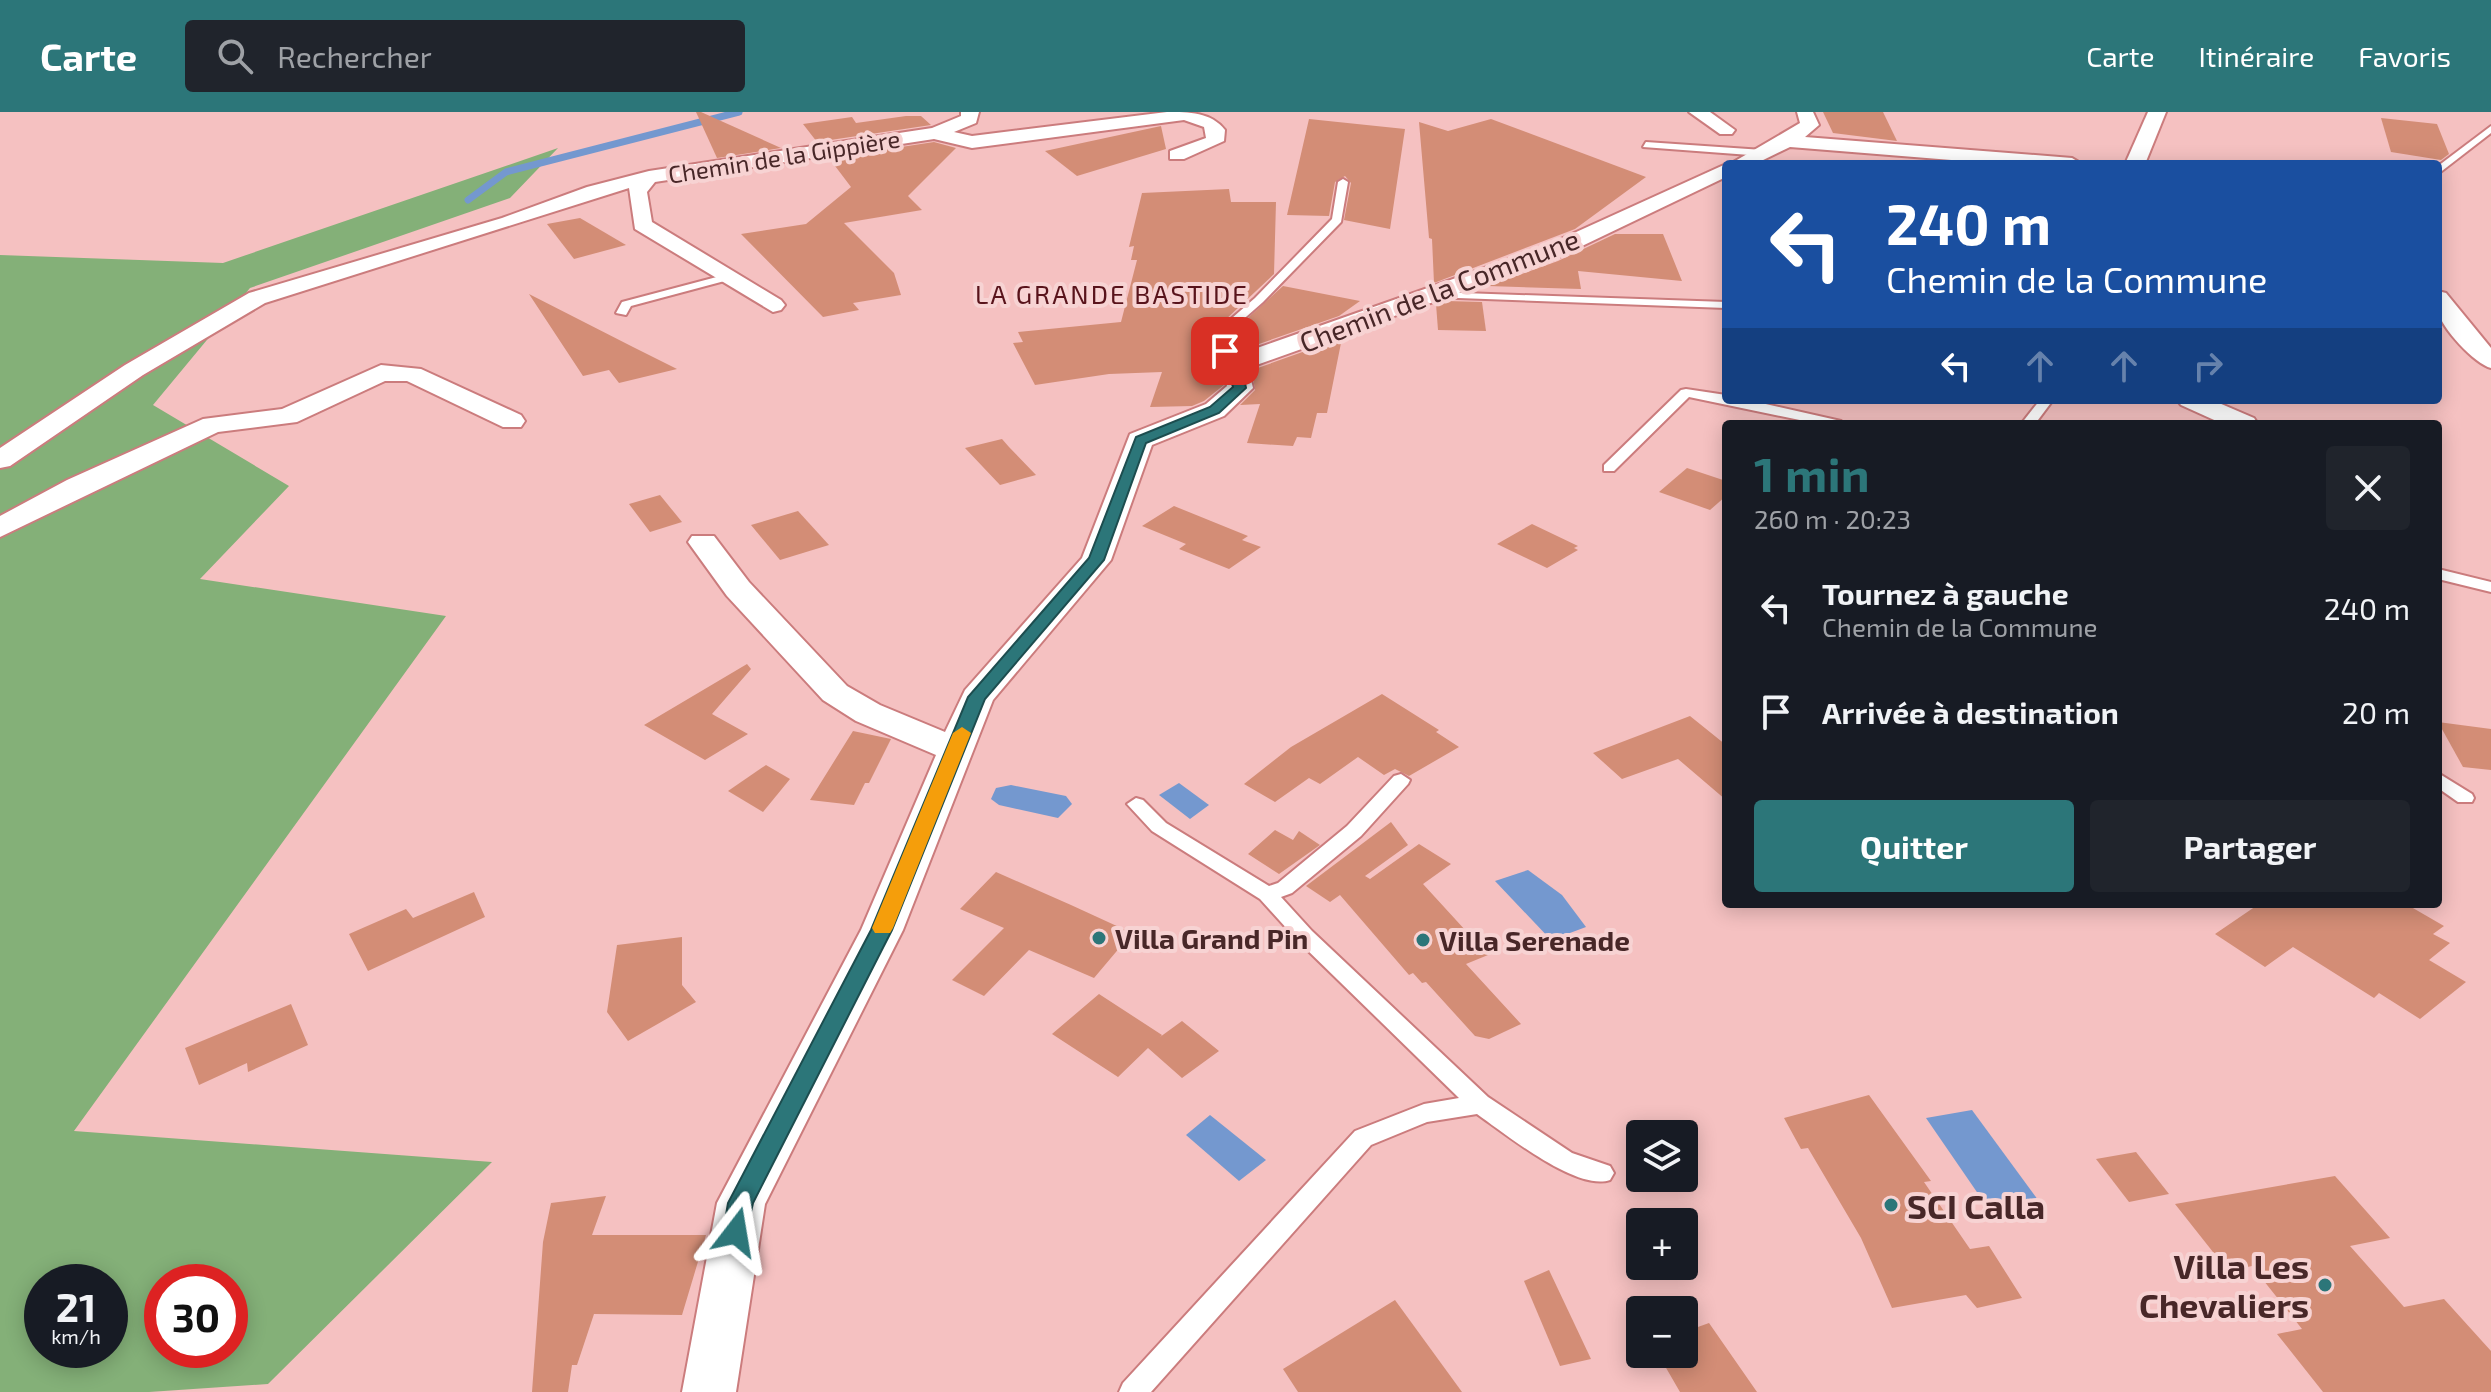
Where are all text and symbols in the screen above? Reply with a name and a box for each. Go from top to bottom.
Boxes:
search box [185,20,745,92]
text: Carte [40,33,137,79]
icon: search [213,34,257,78]
text: Rechercher [277,38,432,74]
text: Carte [2086,39,2155,73]
text: Itinéraire [2199,39,2314,73]
text: Favoris [2358,39,2451,73]
street label: Chemin de la Gippière [666,123,902,189]
text: 240 m [1886,189,2051,256]
icon: left [1754,192,1858,296]
street label: Chemin de la Commune [1294,221,1584,359]
text: Chemin de la Commune [1886,257,2267,300]
district label: LA GRANDE BASTIDE [975,278,1249,309]
pin [1191,317,1259,385]
icon: arrive [1203,329,1247,373]
icon: left [1934,344,1978,388]
icon: ahead [2018,344,2062,388]
icon: ahead [2102,344,2146,388]
icon: right [2186,344,2230,388]
text: 1 min [1754,444,1870,502]
button: close [2326,446,2410,530]
text: 260 m · 20:23 [1754,503,1911,534]
text: Tournez à gauche [1822,575,2069,611]
icon: left [1754,586,1798,630]
text: 240 m [2324,590,2410,626]
text: Chemin de la Commune [1822,611,2098,642]
icon: arrive [1754,690,1798,734]
text: Arrivée à destination [1822,694,2119,730]
text: 20 m [2342,694,2410,730]
button: Quitter [1754,800,2074,892]
button: Partager [2090,800,2410,892]
place label: Villa Grand Pin [1115,921,1308,955]
place label: Villa Serenade [1439,923,1630,957]
marker: Villa Grand Pin [1090,929,1108,947]
marker: Villa Serenade [1414,931,1432,949]
map controls [1626,1120,1698,1368]
button: layers [1626,1120,1698,1192]
place label: SCI Calla [1907,1185,2045,1226]
position arrow [694,1190,778,1274]
marker: SCI Calla [1882,1196,1900,1214]
button: + [1626,1208,1698,1280]
place label: Villa Les Chevaliers [2139,1245,2309,1325]
speed limit sign: 30 [144,1264,248,1368]
marker: Villa Les Chevaliers [2316,1276,2334,1294]
text: 21 [56,1282,96,1330]
button: − [1626,1296,1698,1368]
text: km/h [51,1324,101,1348]

